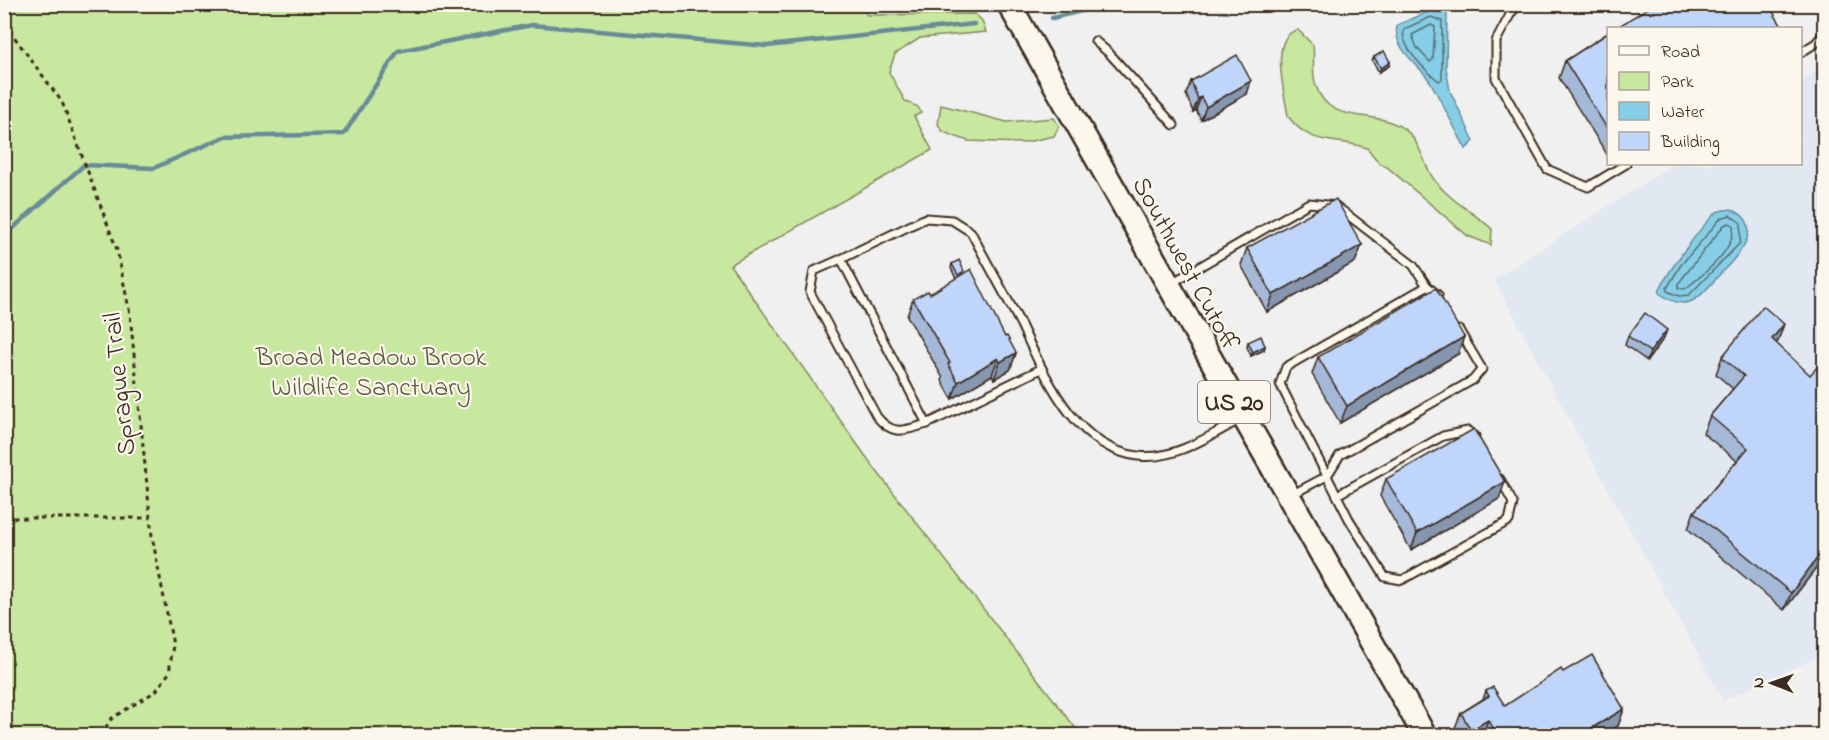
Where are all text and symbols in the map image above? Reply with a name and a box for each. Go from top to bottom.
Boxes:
legend [1607,27,1802,165]
text: Road [1661,40,1700,66]
text: Park [1661,70,1694,96]
text: Water [1661,100,1705,126]
text: Building [1660,130,1720,157]
street label: Southwest Cutoff [1121,171,1248,358]
street label: Sprague Trail [95,310,147,457]
park label: Broad Meadow Brook Wildlife Sanctuary [255,340,487,408]
road number: US 20 [1198,381,1270,423]
north arrow [1742,653,1802,713]
text: N [1747,677,1771,688]

